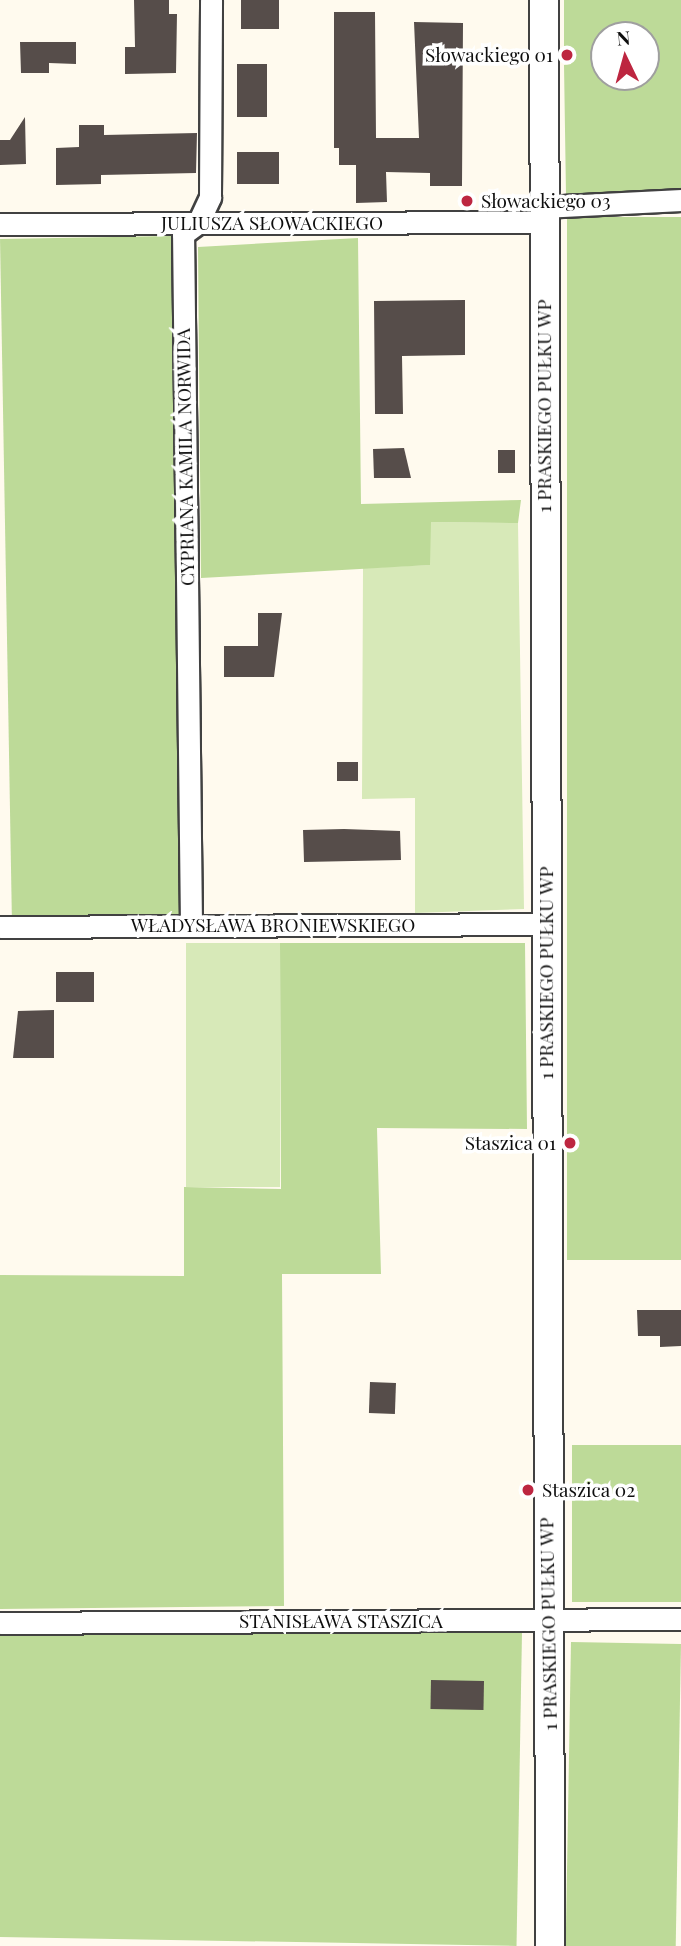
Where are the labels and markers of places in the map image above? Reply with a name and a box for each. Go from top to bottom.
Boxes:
place label: Słowackiego 01 [425,44,553,66]
marker: Słowackiego 01 [559,47,575,63]
place label: Słowackiego 03 [481,190,611,212]
marker: Słowackiego 03 [459,193,475,209]
place label: Staszica 01 [465,1132,556,1154]
marker: Staszica 01 [562,1135,578,1151]
place label: Staszica 02 [542,1479,635,1501]
marker: Staszica 02 [520,1482,536,1498]

